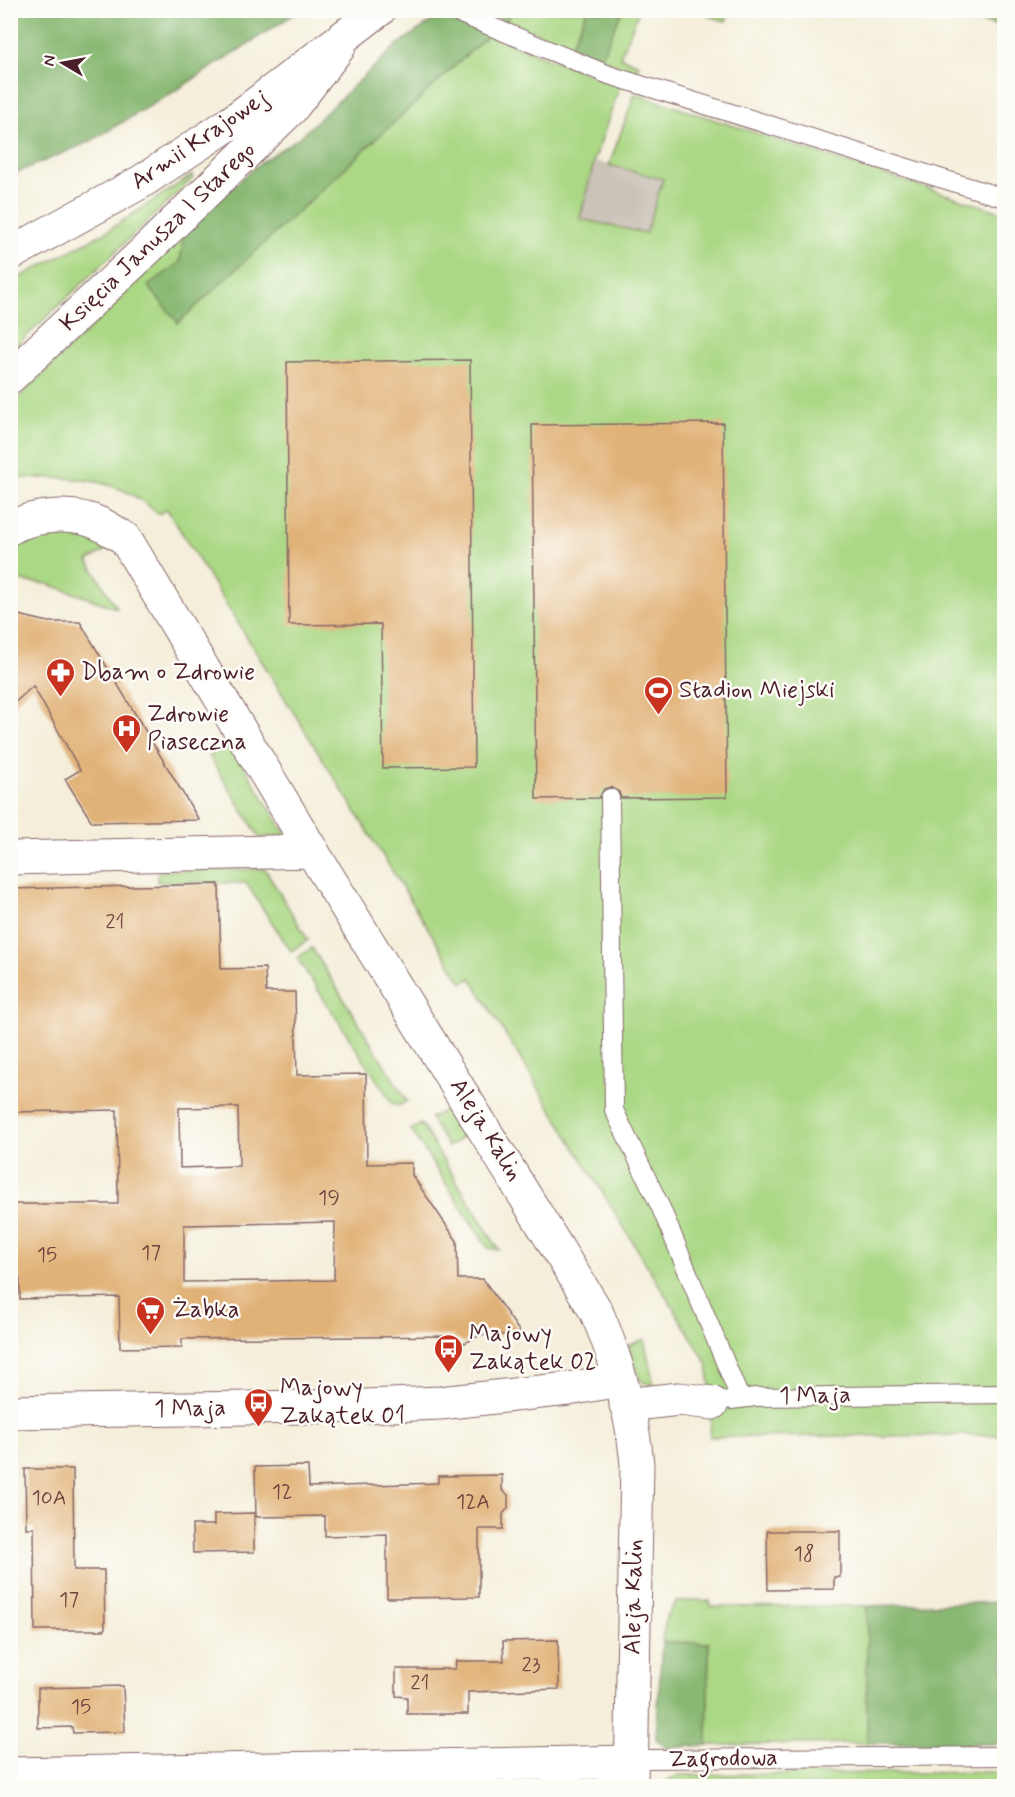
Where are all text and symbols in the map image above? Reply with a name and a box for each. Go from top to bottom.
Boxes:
north arrow [33,33,93,93]
text: N [38,54,61,68]
street label: Armii Krajowej [125,82,275,198]
street label: Księcia Janusza I Starego [54,135,262,339]
pharmacy icon: Dbam o Zdrowie [44,656,76,698]
place label: Dbam o Zdrowie [81,657,255,688]
sports icon: Stadion Miejski [642,674,674,716]
place label: Stadion Miejski [679,675,835,706]
place label: Zdrowie Piaseczna [147,699,247,758]
hospital icon: Zdrowie Piaseczna [110,712,142,754]
house number: 21 [105,908,125,936]
street label: Aleja Kalin [442,1073,530,1187]
house number: 19 [318,1184,340,1212]
house number: 17 [141,1239,161,1267]
house number: 15 [37,1241,57,1269]
supermarket icon: Żabka [135,1294,167,1336]
place label: Żabka [172,1295,240,1326]
place label: Majowy Zakątek 02 [469,1319,596,1378]
bus stop icon: Majowy Zakątek 02 [432,1332,464,1374]
place label: Majowy Zakątek 01 [280,1373,405,1432]
street label: 1 Maja [779,1380,851,1412]
bus stop icon: Majowy Zakątek 01 [243,1386,275,1428]
street label: 1 Maja [154,1393,226,1425]
house number: 12 [272,1478,292,1506]
house number: 10A [31,1484,67,1512]
house number: 12A [456,1488,490,1516]
street label: Aleja Kalin [617,1539,651,1655]
house number: 18 [794,1540,814,1568]
house number: 17 [59,1586,79,1614]
house number: 23 [521,1651,541,1679]
house number: 21 [410,1669,430,1697]
house number: 15 [71,1693,91,1721]
street label: Zagrodowa [668,1743,778,1778]

